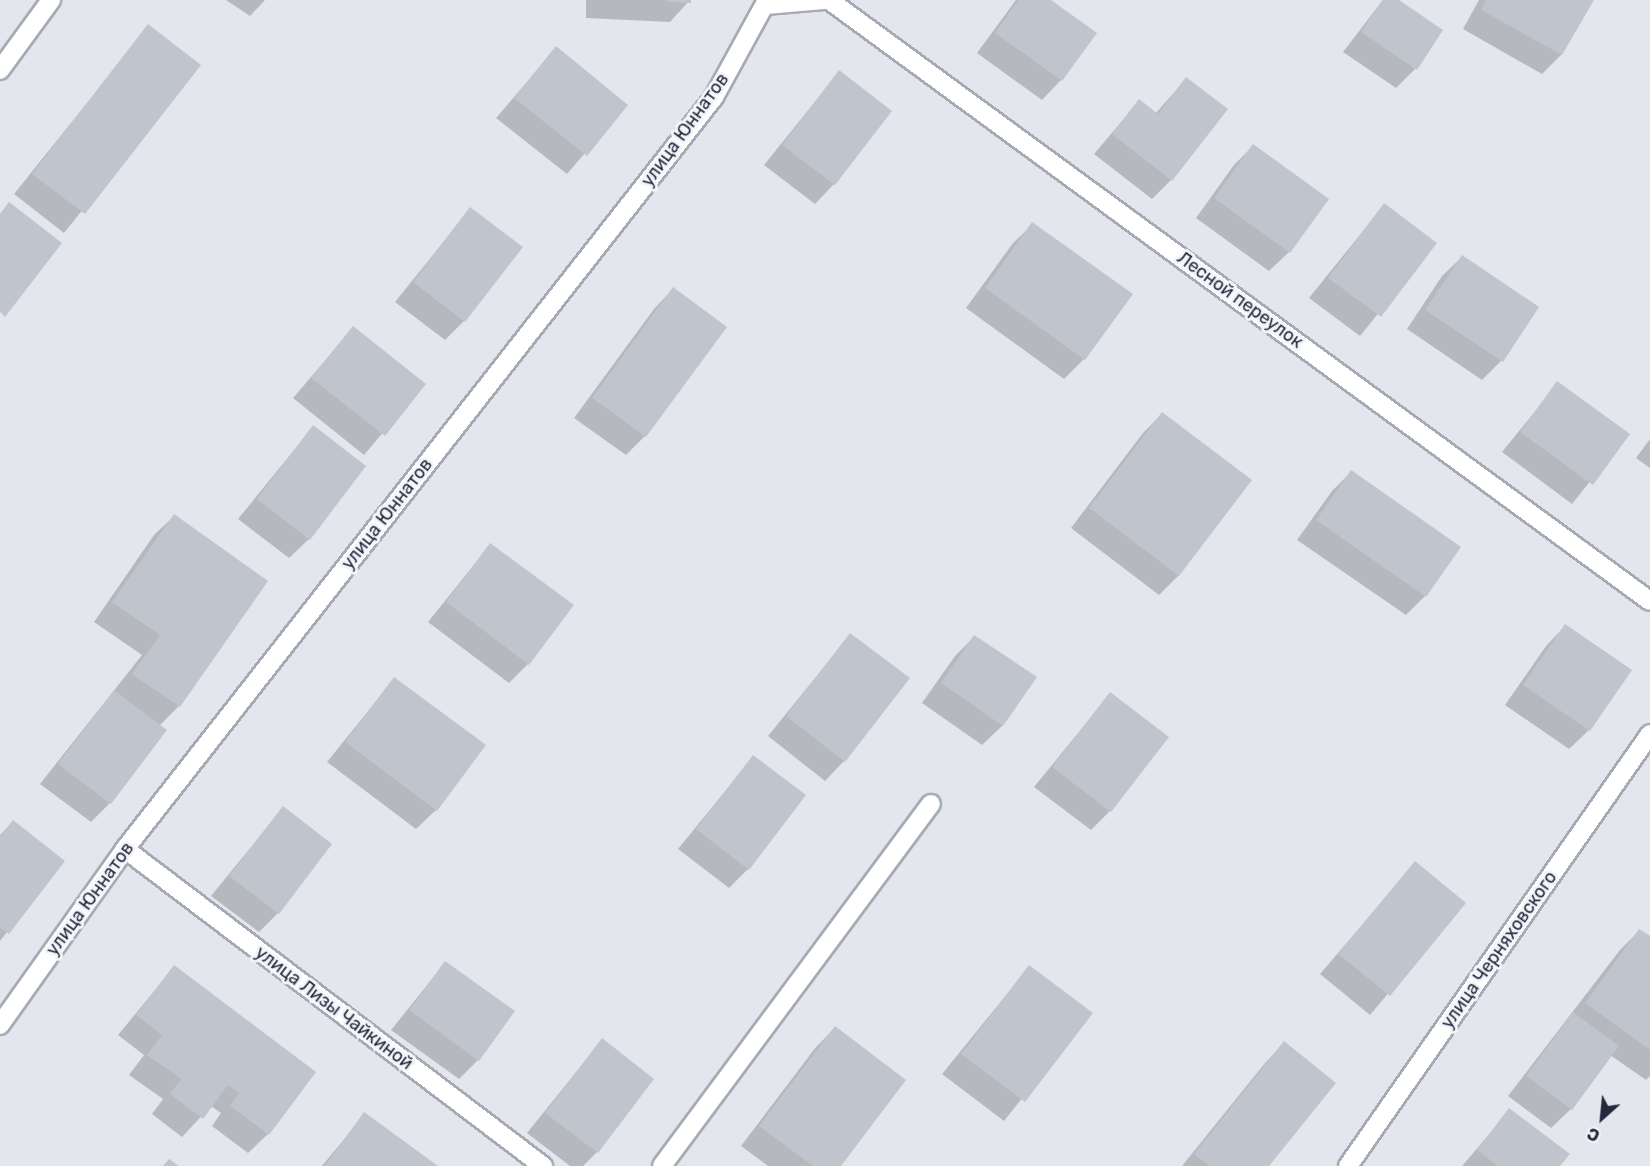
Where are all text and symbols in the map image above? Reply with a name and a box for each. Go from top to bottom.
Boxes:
street label: улица Юннатов [637,69,733,191]
street label: Лесной переулок [1173,247,1307,353]
street label: улица Юннатов [337,454,437,574]
street label: улица Юннатов [42,838,138,960]
street label: улица Черняховского [1437,867,1561,1033]
street label: улица Лизы Чайкиной [251,942,417,1074]
north arrow [1572,1088,1632,1148]
text: С [1584,1123,1603,1146]

